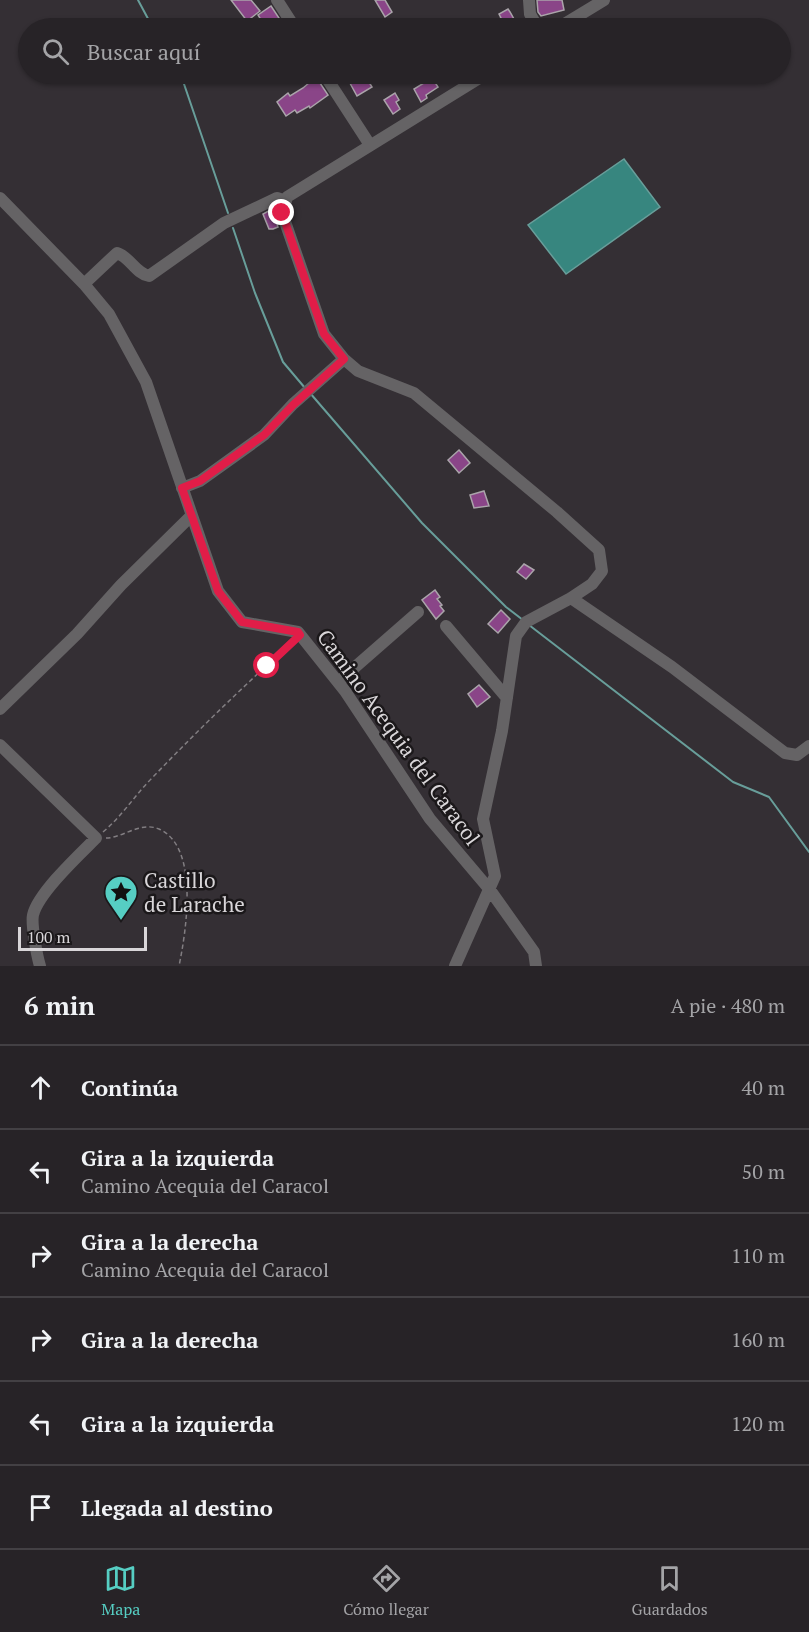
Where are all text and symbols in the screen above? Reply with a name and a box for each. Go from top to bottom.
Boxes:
search box [18,18,791,84]
icon: search [39,35,72,68]
text: Buscar aquí [87,37,200,66]
route end [268,199,294,225]
street label: Camino Acequia del Caracol [311,623,487,851]
route start [253,652,279,678]
place label: Castillo de Larache [144,866,245,918]
place icon: Castillo de Larache [103,874,139,921]
scale bar [18,924,147,952]
text: 100 m [27,926,70,948]
text: 6 min [24,988,95,1022]
text: A pie · 480 m [671,992,785,1019]
icon: ahead [24,1071,57,1104]
text: Continúa [81,1073,178,1102]
text: 40 m [742,1074,785,1101]
text: Gira a la izquierda [81,1143,274,1172]
icon: left [24,1155,57,1188]
text: 50 m [742,1158,785,1185]
text: Camino Acequia del Caracol [81,1172,329,1199]
text: Gira a la derecha [81,1227,259,1256]
icon: right [24,1239,57,1272]
text: 110 m [731,1242,785,1269]
text: Camino Acequia del Caracol [81,1256,329,1283]
icon: right [24,1323,57,1356]
text: Gira a la derecha [81,1325,259,1354]
text: 160 m [731,1326,785,1353]
icon: left [24,1407,57,1440]
text: Gira a la izquierda [81,1409,274,1438]
text: 120 m [731,1410,785,1437]
icon: arrive [24,1491,57,1524]
text: Llegada al destino [81,1493,273,1522]
tab: Mapa [101,1562,140,1620]
tab: Cómo llegar [343,1562,429,1620]
tab: Guardados [632,1562,708,1620]

